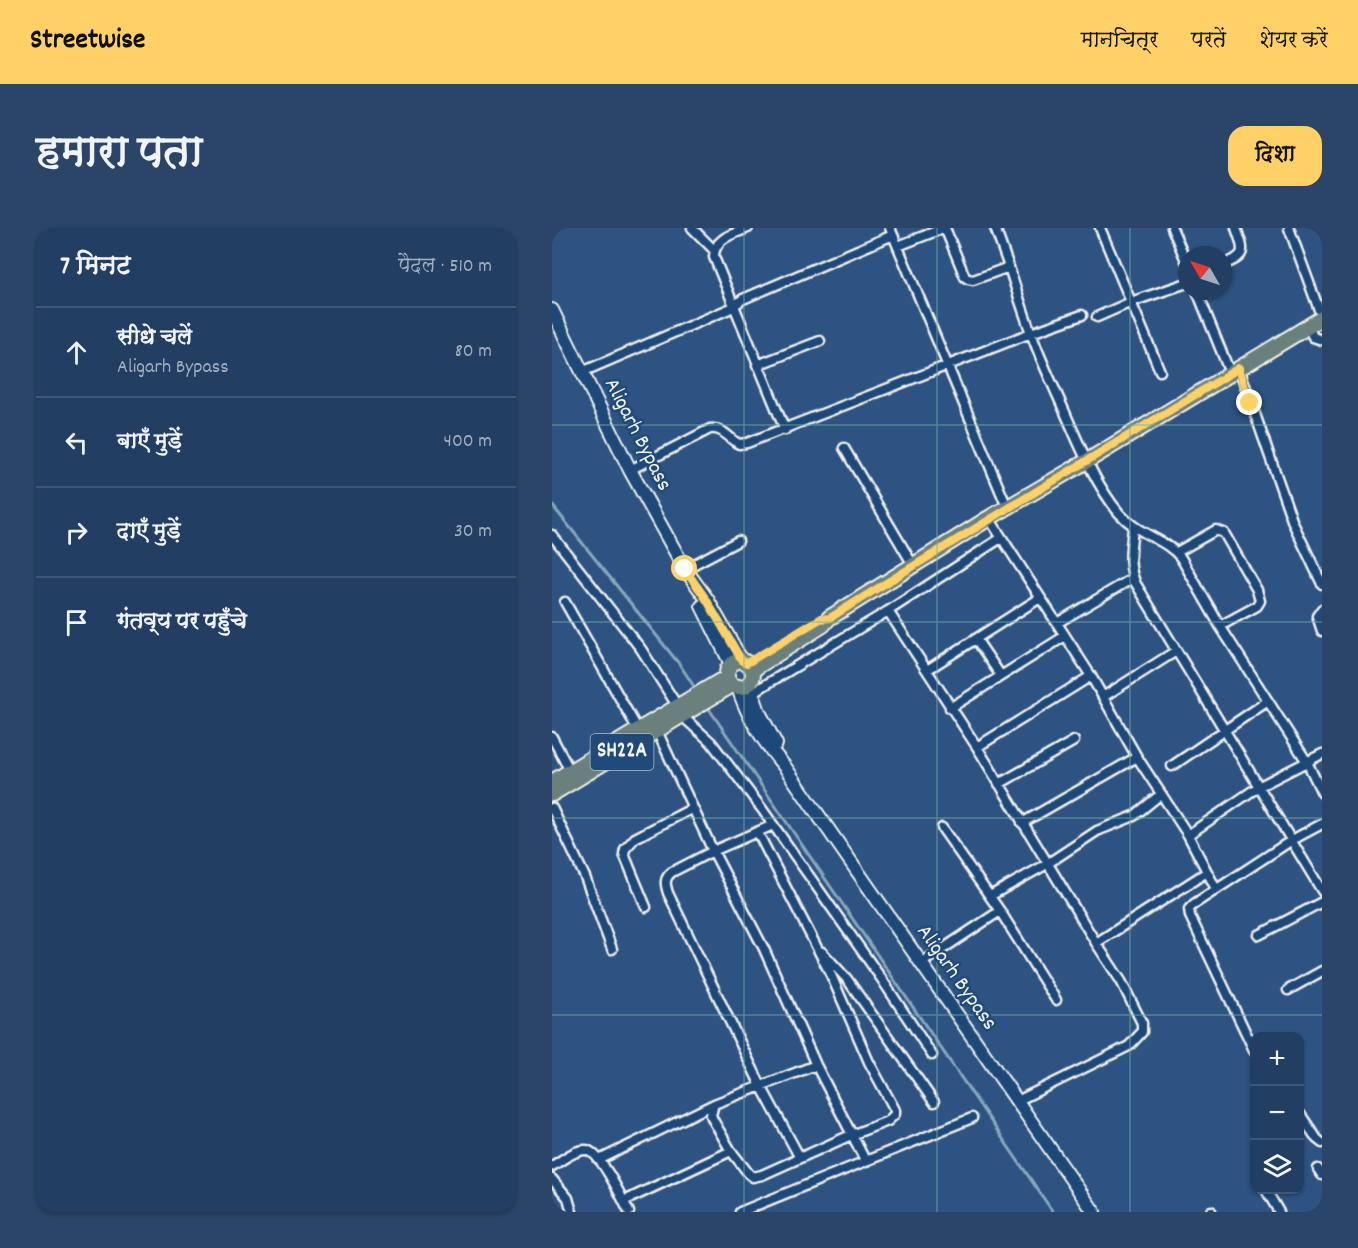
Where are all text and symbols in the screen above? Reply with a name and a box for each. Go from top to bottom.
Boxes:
text: Streetwise [30,22,145,62]
text: मानचित्र [1081,27,1158,57]
text: परतें [1191,27,1226,57]
text: शेयर करें [1259,27,1328,57]
text: हमारा पता [36,126,203,186]
button: दिशा [1228,126,1322,186]
north arrow [1178,246,1232,300]
text: 7 मिनट [60,249,131,286]
text: पैदल · 510 m [398,253,492,281]
text: सीधे चलें [117,323,192,354]
icon: ahead [60,336,93,369]
text: 80 m [455,338,492,366]
text: Aligarh Bypass [117,354,229,382]
street label: Aligarh Bypass [595,373,679,497]
route end [1236,389,1262,415]
icon: left [60,426,93,459]
text: बाएँ मुड़ें [117,427,182,458]
text: 400 m [444,428,492,456]
icon: right [60,516,93,549]
text: दाएँ मुड़ें [117,517,181,548]
text: 30 m [454,518,492,546]
route start [671,555,697,581]
icon: arrive [60,606,93,639]
text: गंतव्य पर पहुँचे [117,607,247,638]
road number: SH22A [590,734,653,770]
street label: Aligarh Bypass [908,919,1004,1037]
map controls [1250,1032,1304,1194]
button: + [1250,1032,1304,1086]
button: − [1250,1086,1304,1140]
button: layers [1250,1140,1304,1194]

